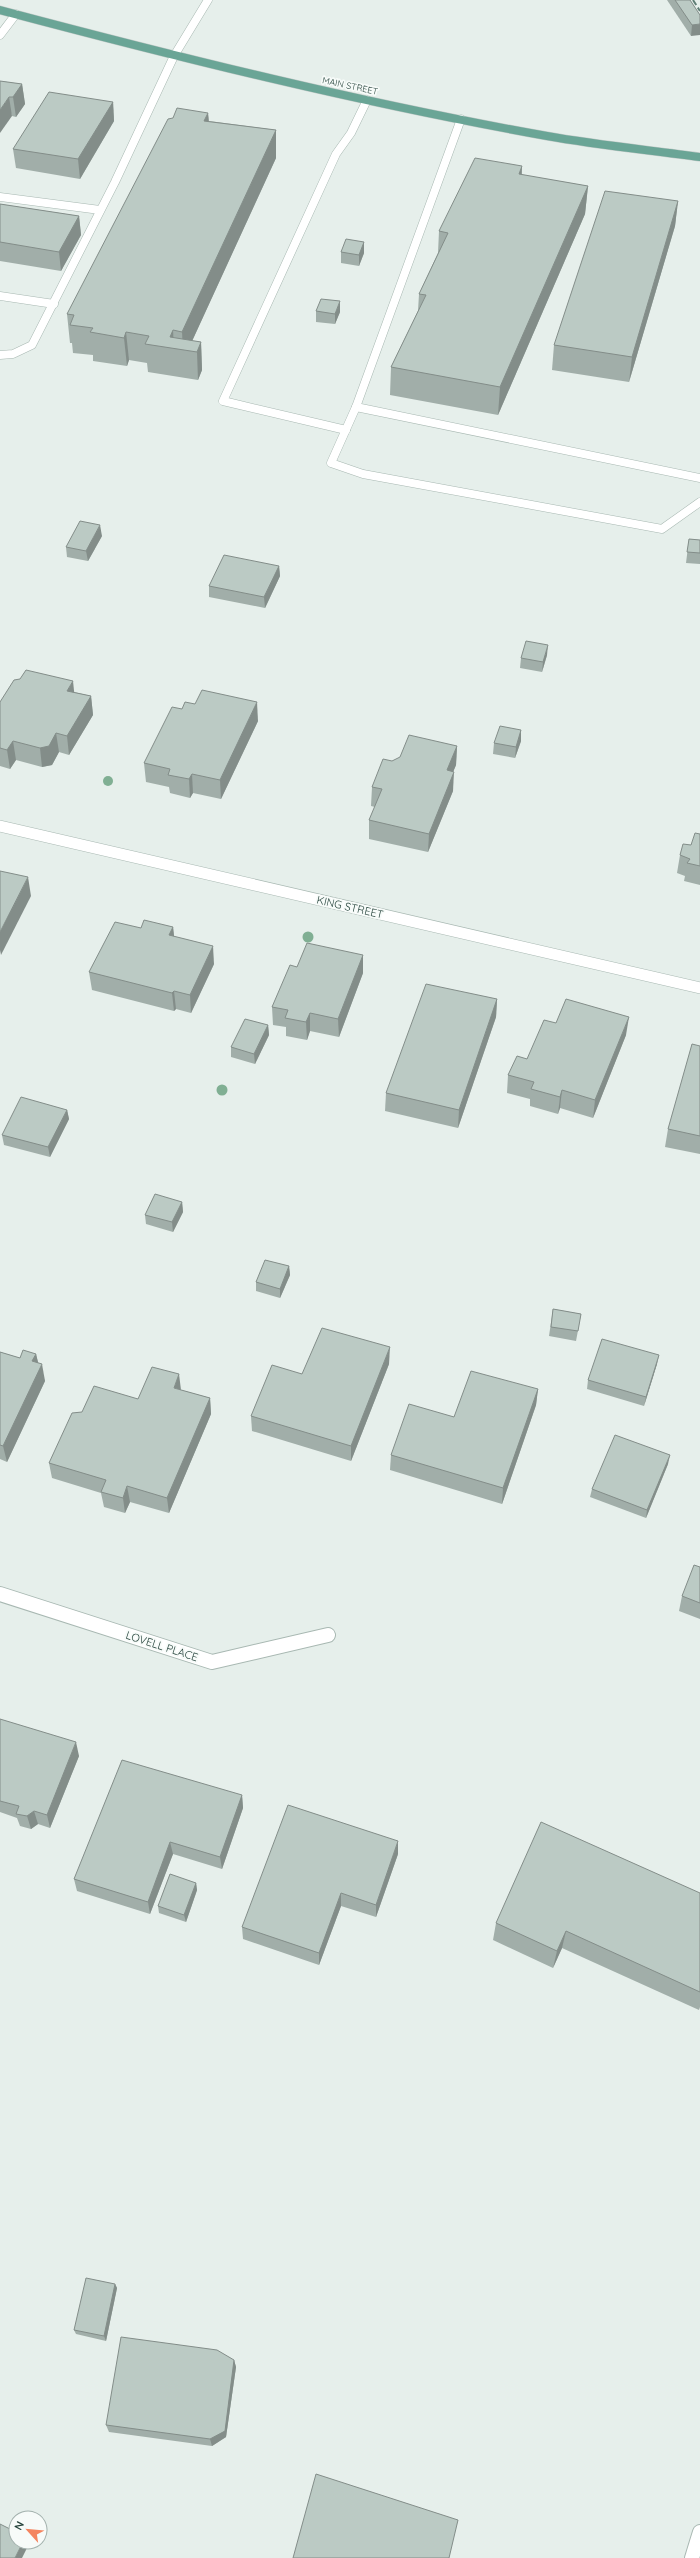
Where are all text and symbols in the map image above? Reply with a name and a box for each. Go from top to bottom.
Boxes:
street label: MAIN STREET [321,74,380,97]
street label: KING STREET [315,893,385,922]
street label: LOVELL PLACE [124,1628,200,1664]
north arrow [8,2510,48,2550]
text: N [11,2519,27,2532]

